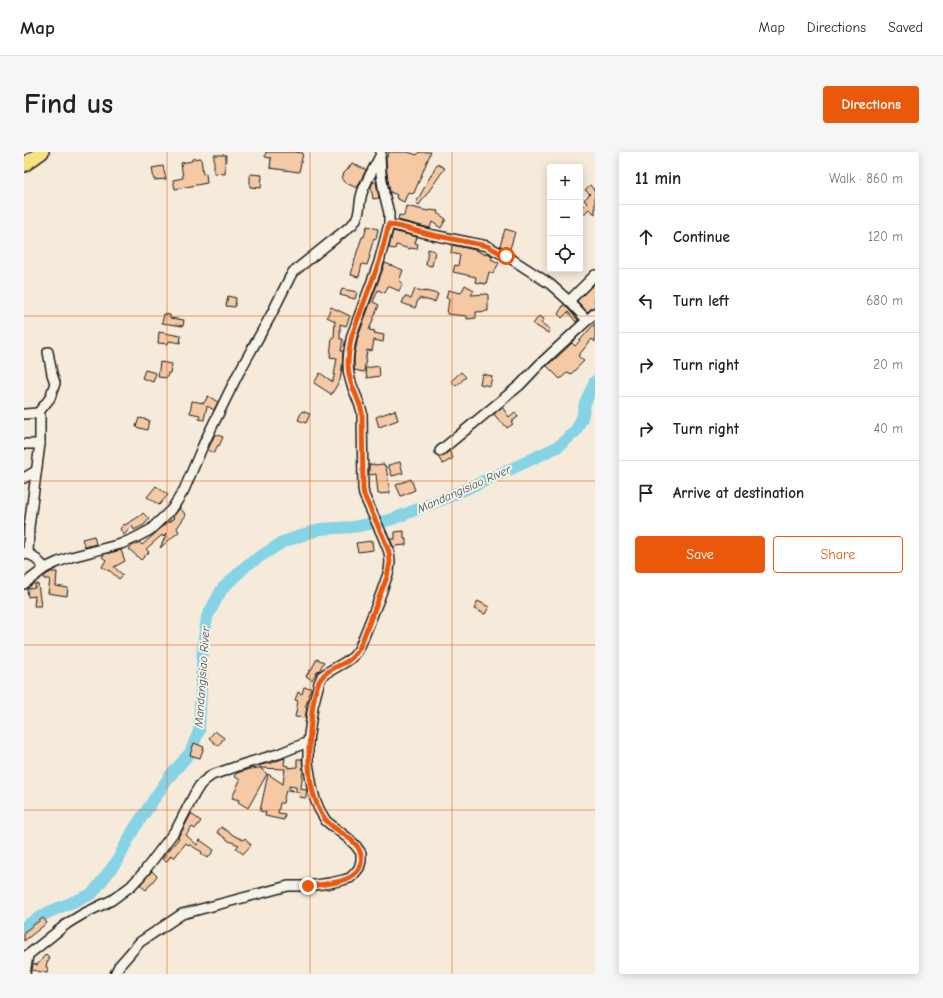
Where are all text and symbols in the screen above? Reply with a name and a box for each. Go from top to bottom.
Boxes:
text: Map [20,17,55,39]
text: Map [758,19,785,36]
text: Directions [807,19,866,36]
text: Saved [888,19,923,36]
button: Directions [823,86,919,123]
text: Find us [24,88,113,120]
map controls [547,164,583,272]
button: + [547,164,583,200]
text: 11 min [635,169,681,188]
text: Walk · 860 m [829,171,903,186]
button: − [547,200,583,236]
icon: ahead [635,226,657,248]
text: Continue [673,228,730,246]
text: 120 m [868,229,903,244]
button: locate [547,236,583,272]
route start [497,247,515,265]
icon: left [635,290,657,312]
text: Turn left [673,292,729,310]
text: 680 m [866,293,903,308]
icon: right [635,354,657,376]
text: Turn right [673,356,739,374]
text: 20 m [873,357,903,372]
icon: right [635,418,657,440]
text: Turn right [673,420,739,438]
text: 40 m [874,421,903,436]
water label: Mandangisiao River [414,462,514,516]
icon: arrive [635,482,657,504]
text: Arrive at destination [673,484,804,502]
button: Save [635,536,765,573]
button: Share [773,536,903,573]
water label: Mandangisiao River [191,625,213,729]
route end [299,877,317,895]

